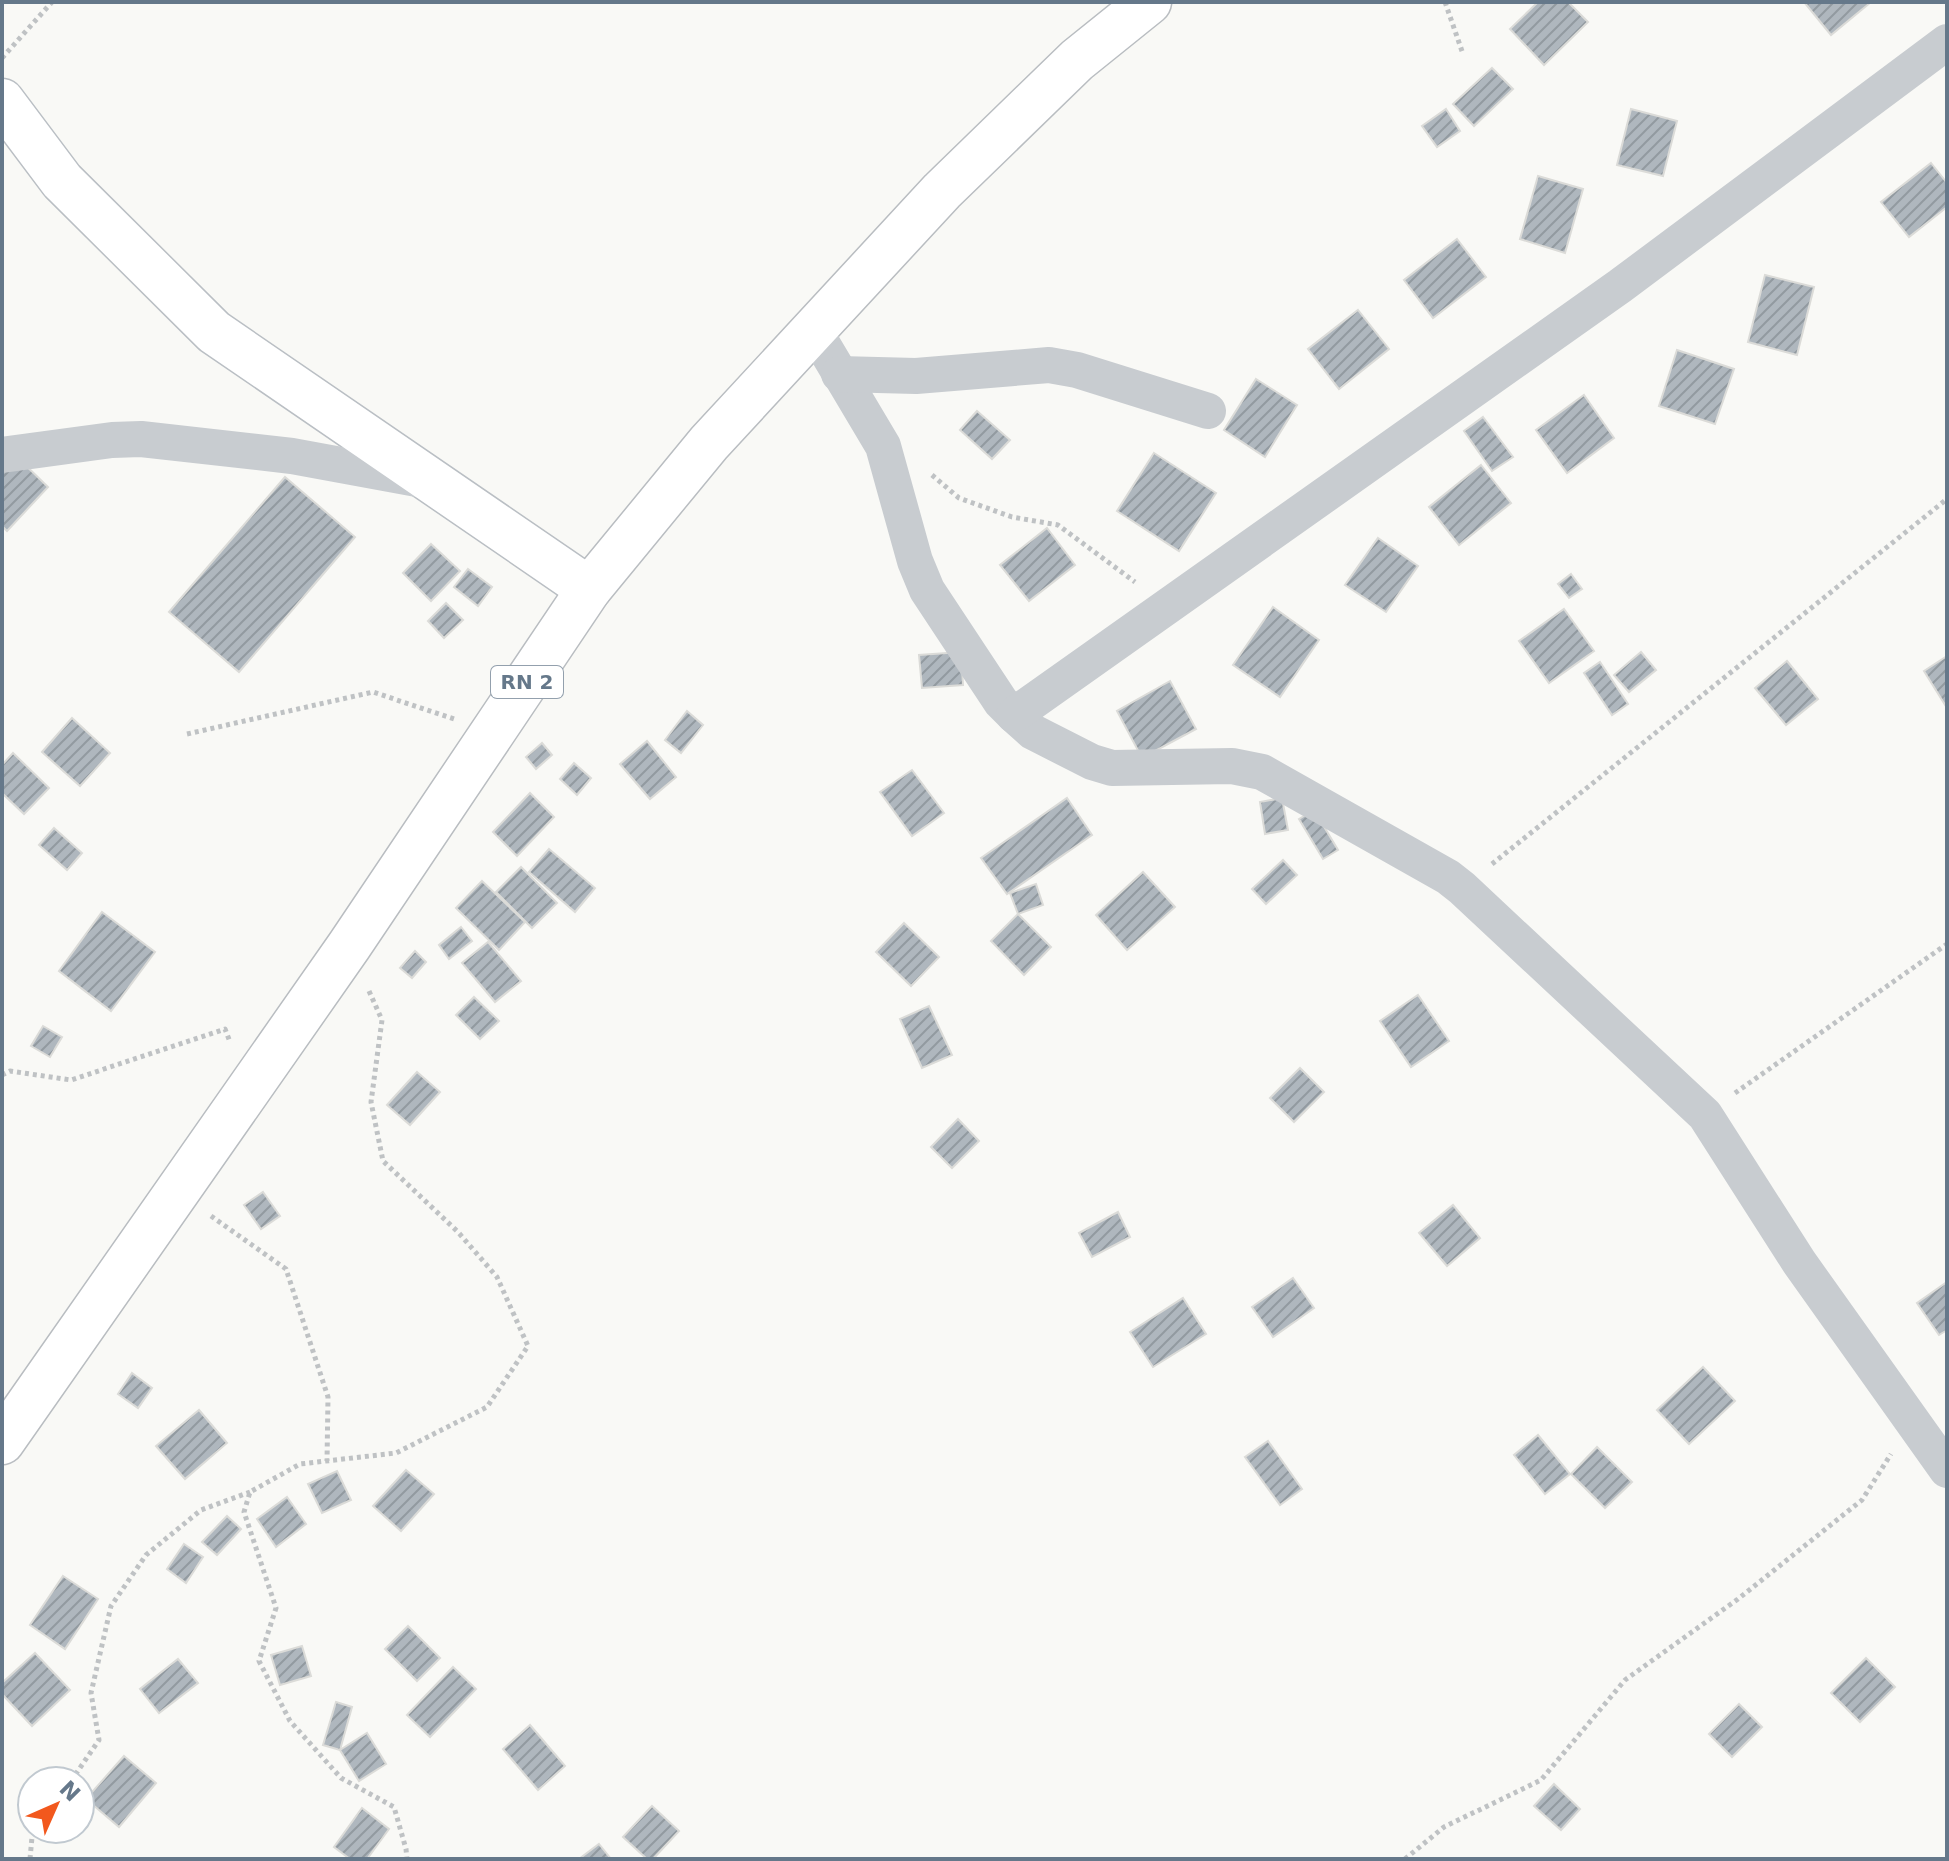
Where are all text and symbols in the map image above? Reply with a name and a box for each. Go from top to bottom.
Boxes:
road number: RN 2 [491,666,563,698]
north arrow [16,1765,96,1845]
text: N [54,1776,85,1807]

